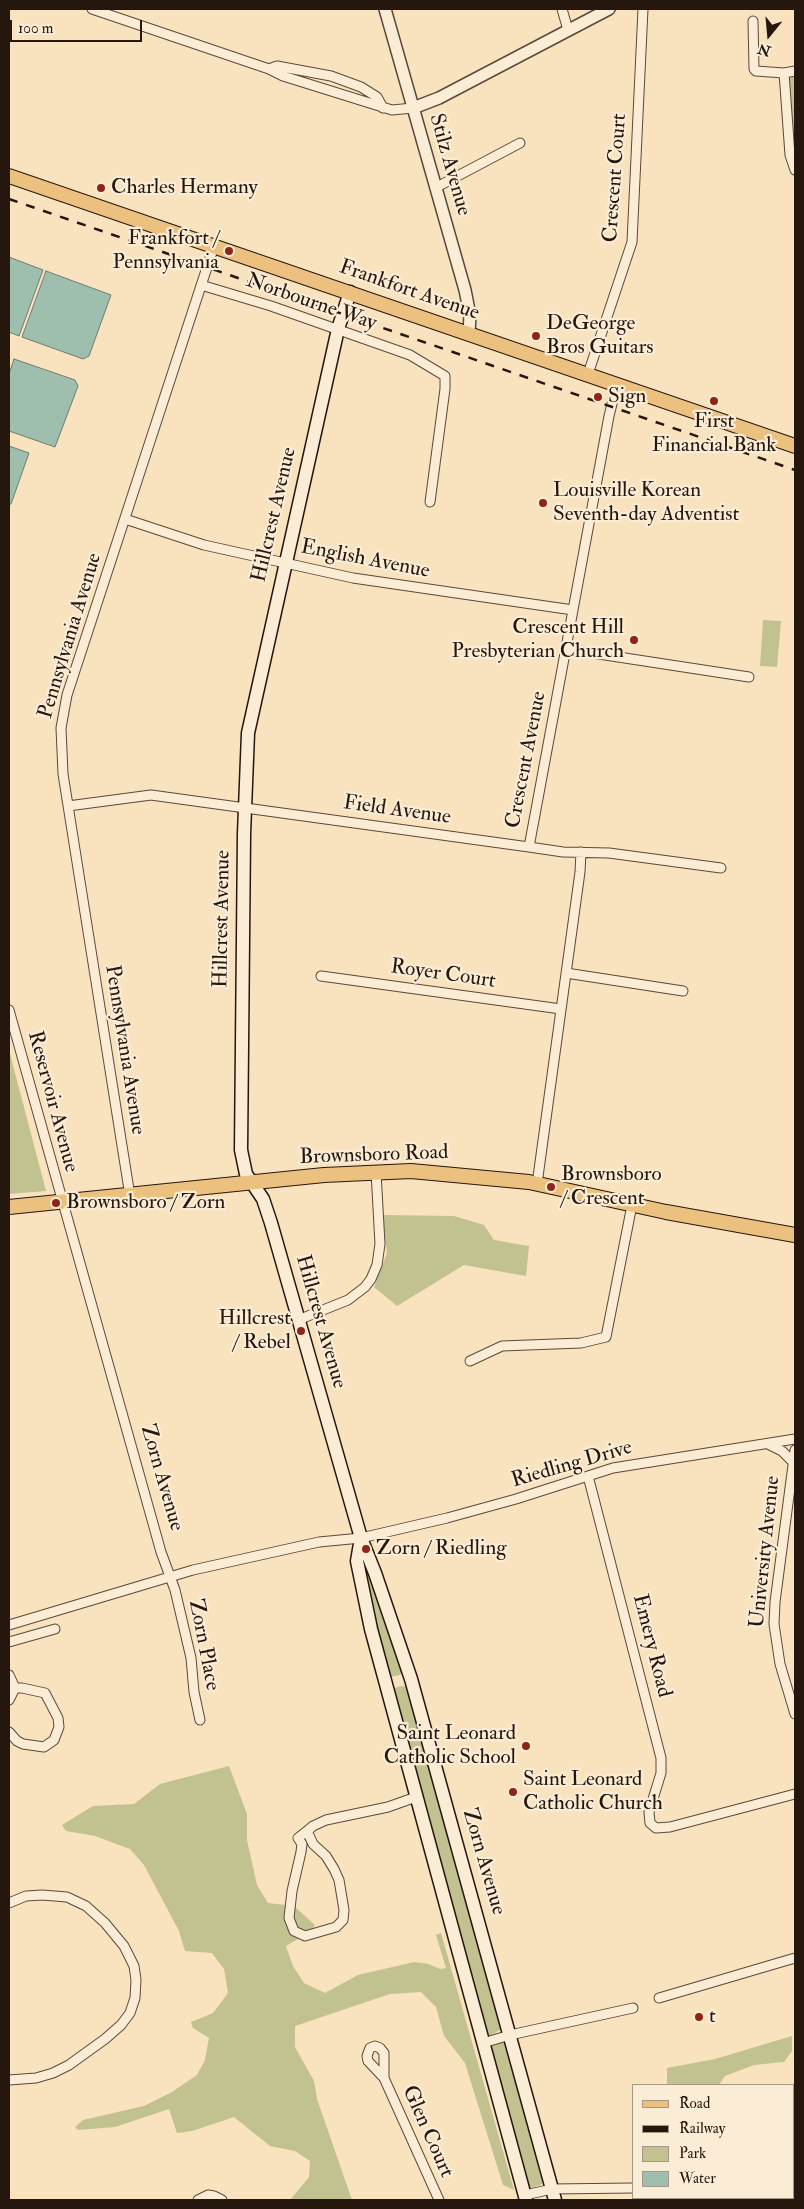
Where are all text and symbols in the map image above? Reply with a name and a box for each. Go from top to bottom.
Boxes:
scale bar [12,10,145,42]
north arrow [744,10,794,60]
text: 100 m [18,19,53,38]
text: N [756,40,773,60]
street label: Stilz Avenue [422,111,476,219]
street label: Crescent Court [599,113,633,243]
place label: Charles Hermany [111,175,258,201]
marker: Charles Hermany [95,182,107,194]
place label: Frankfort / Pennsylvania [113,226,219,276]
marker: Frankfort / Pennsylvania [223,245,235,257]
street label: Frankfort Avenue [336,255,482,327]
street label: Norbourne Way [242,269,380,337]
place label: DeGeorge Bros Guitars [546,311,654,361]
marker: DeGeorge Bros Guitars [530,330,542,342]
place label: Sign [608,384,646,410]
marker: Sign [592,391,604,403]
marker: First Financial Bank [708,395,720,407]
place label: First Financial Bank [652,409,776,459]
street label: Hillcrest Avenue [247,445,303,585]
place label: Louisville Korean Seventh-day Adventist [553,478,739,528]
marker: Louisville Korean Seventh-day Adventist [537,497,549,509]
street label: English Avenue [298,535,432,585]
street label: Pennsylvania Avenue [34,550,108,722]
place label: Crescent Hill Presbyterian Church [452,615,624,665]
marker: Crescent Hill Presbyterian Church [628,634,640,646]
street label: Crescent Avenue [501,689,553,831]
street label: Field Avenue [342,791,452,831]
street label: Hillcrest Avenue [209,850,237,988]
street label: Royer Court [389,955,497,995]
street label: Pennsylvania Avenue [98,963,150,1137]
street label: Reservoir Avenue [21,1029,83,1175]
street label: Brownsboro Road [299,1141,449,1171]
place label: Brownsboro / Crescent [561,1162,662,1212]
marker: Brownsboro / Crescent [545,1181,557,1193]
place label: Brownsboro / Zorn [66,1190,225,1216]
marker: Brownsboro / Zorn [50,1197,62,1209]
street label: Hillcrest Avenue [289,1252,351,1392]
place label: Hillcrest / Rebel [219,1306,291,1356]
marker: Hillcrest / Rebel [295,1325,307,1337]
street label: Zorn Avenue [134,1422,188,1534]
street label: Riedling Drive [509,1436,635,1494]
street label: University Avenue [745,1475,787,1629]
place label: Zorn / Riedling [376,1536,507,1562]
marker: Zorn / Riedling [360,1543,372,1555]
street label: Emery Road [626,1592,676,1700]
street label: Zorn Place [182,1597,224,1693]
place label: Saint Leonard Catholic School [384,1721,516,1771]
marker: Saint Leonard Catholic School [520,1740,532,1752]
place label: Saint Leonard Catholic Church [523,1767,663,1817]
marker: Saint Leonard Catholic Church [507,1786,519,1798]
street label: Zorn Avenue [456,1806,510,1918]
place label: t [709,2004,716,2030]
marker: t [693,2011,705,2023]
street label: Glen Court [396,2082,458,2182]
legend [632,2084,794,2199]
text: Road [679,2094,710,2113]
text: Railway [679,2119,725,2138]
text: Park [679,2144,706,2163]
text: Water [679,2169,716,2188]

